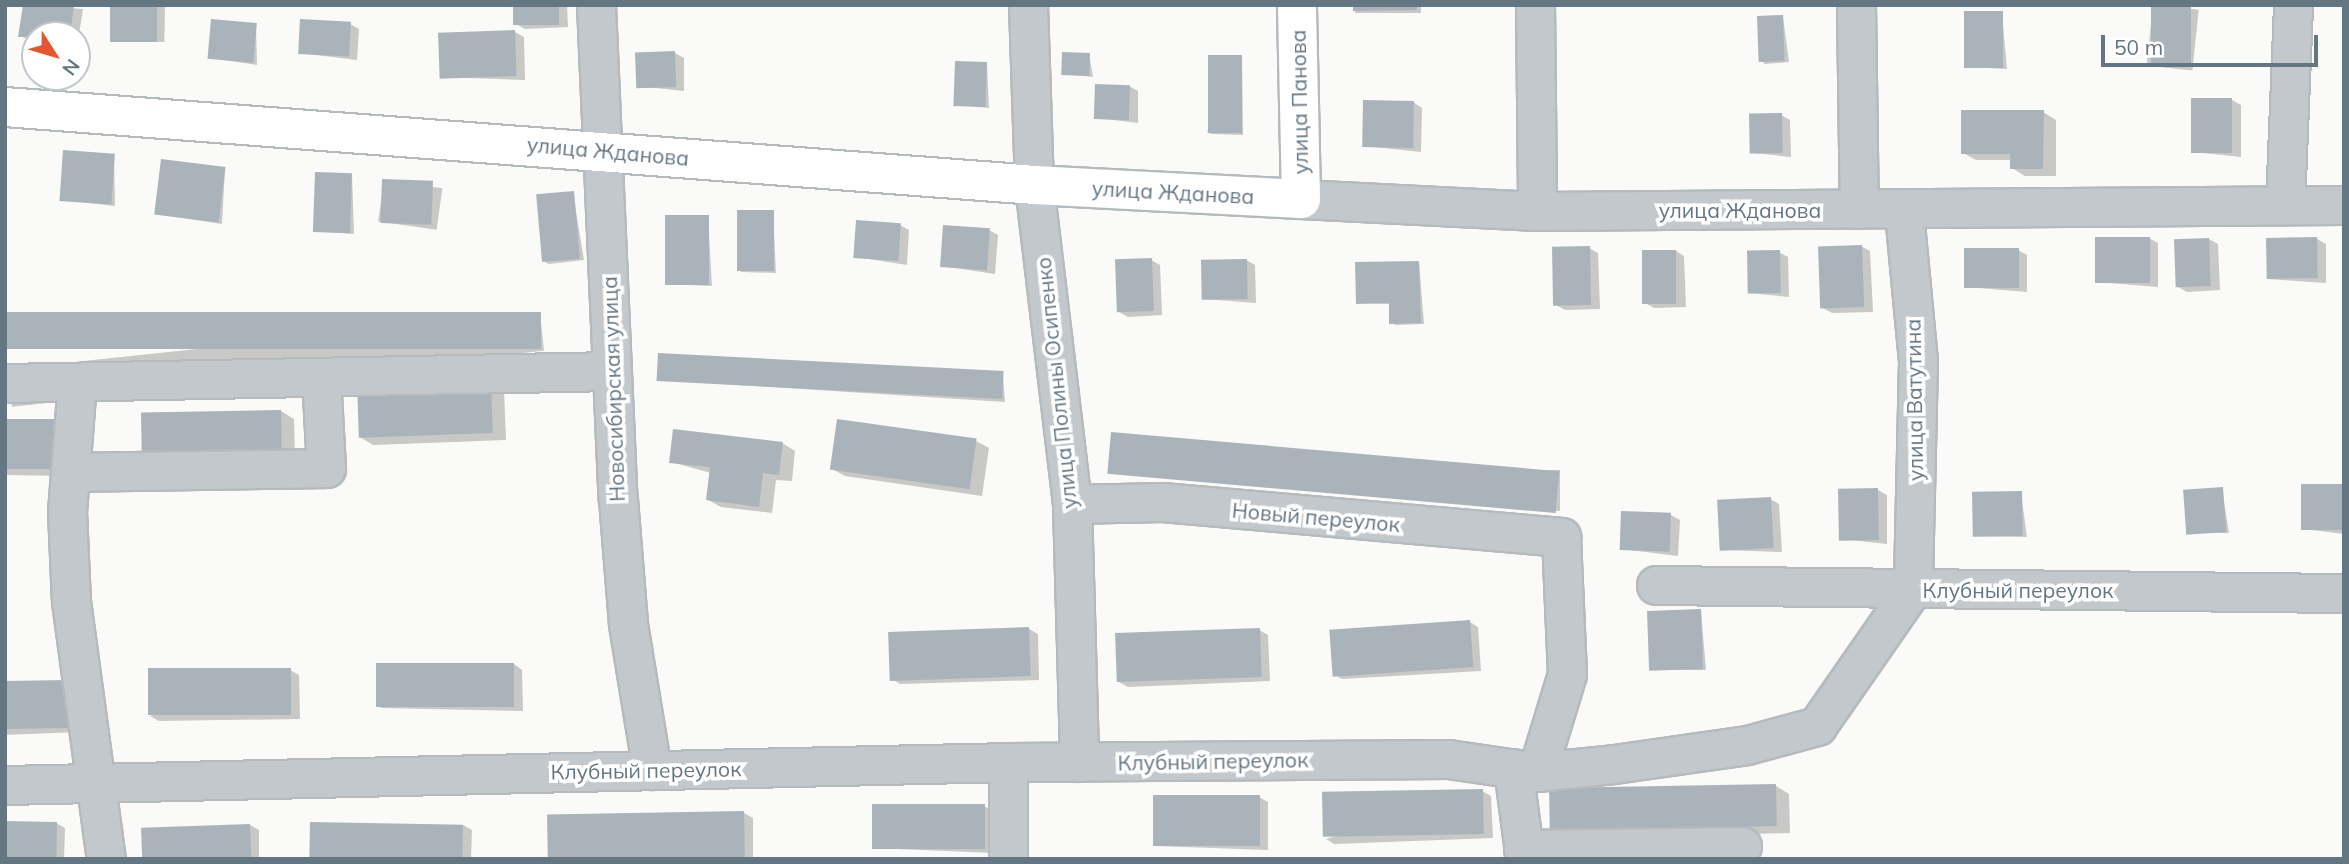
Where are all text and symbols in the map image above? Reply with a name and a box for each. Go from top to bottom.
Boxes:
north arrow [21,21,91,91]
scale bar [2104,21,2321,65]
street label: улица Панова [1285,29,1313,175]
text: 50 m [2114,34,2163,60]
text: N [57,54,85,80]
street label: улица Жданова [526,131,690,171]
street label: улица Жданова [1091,175,1255,209]
street label: улица Жданова [1659,197,1821,223]
street label: улица Полины Осипенко [1030,256,1082,510]
street label: Новосибирская улица [596,276,630,502]
street label: улица Ватутина [1900,319,1928,481]
street label: Новый переулок [1231,497,1401,537]
street label: Клубный переулок [1923,577,2113,603]
street label: Клубный переулок [1117,747,1309,775]
street label: Клубный переулок [550,756,742,784]

